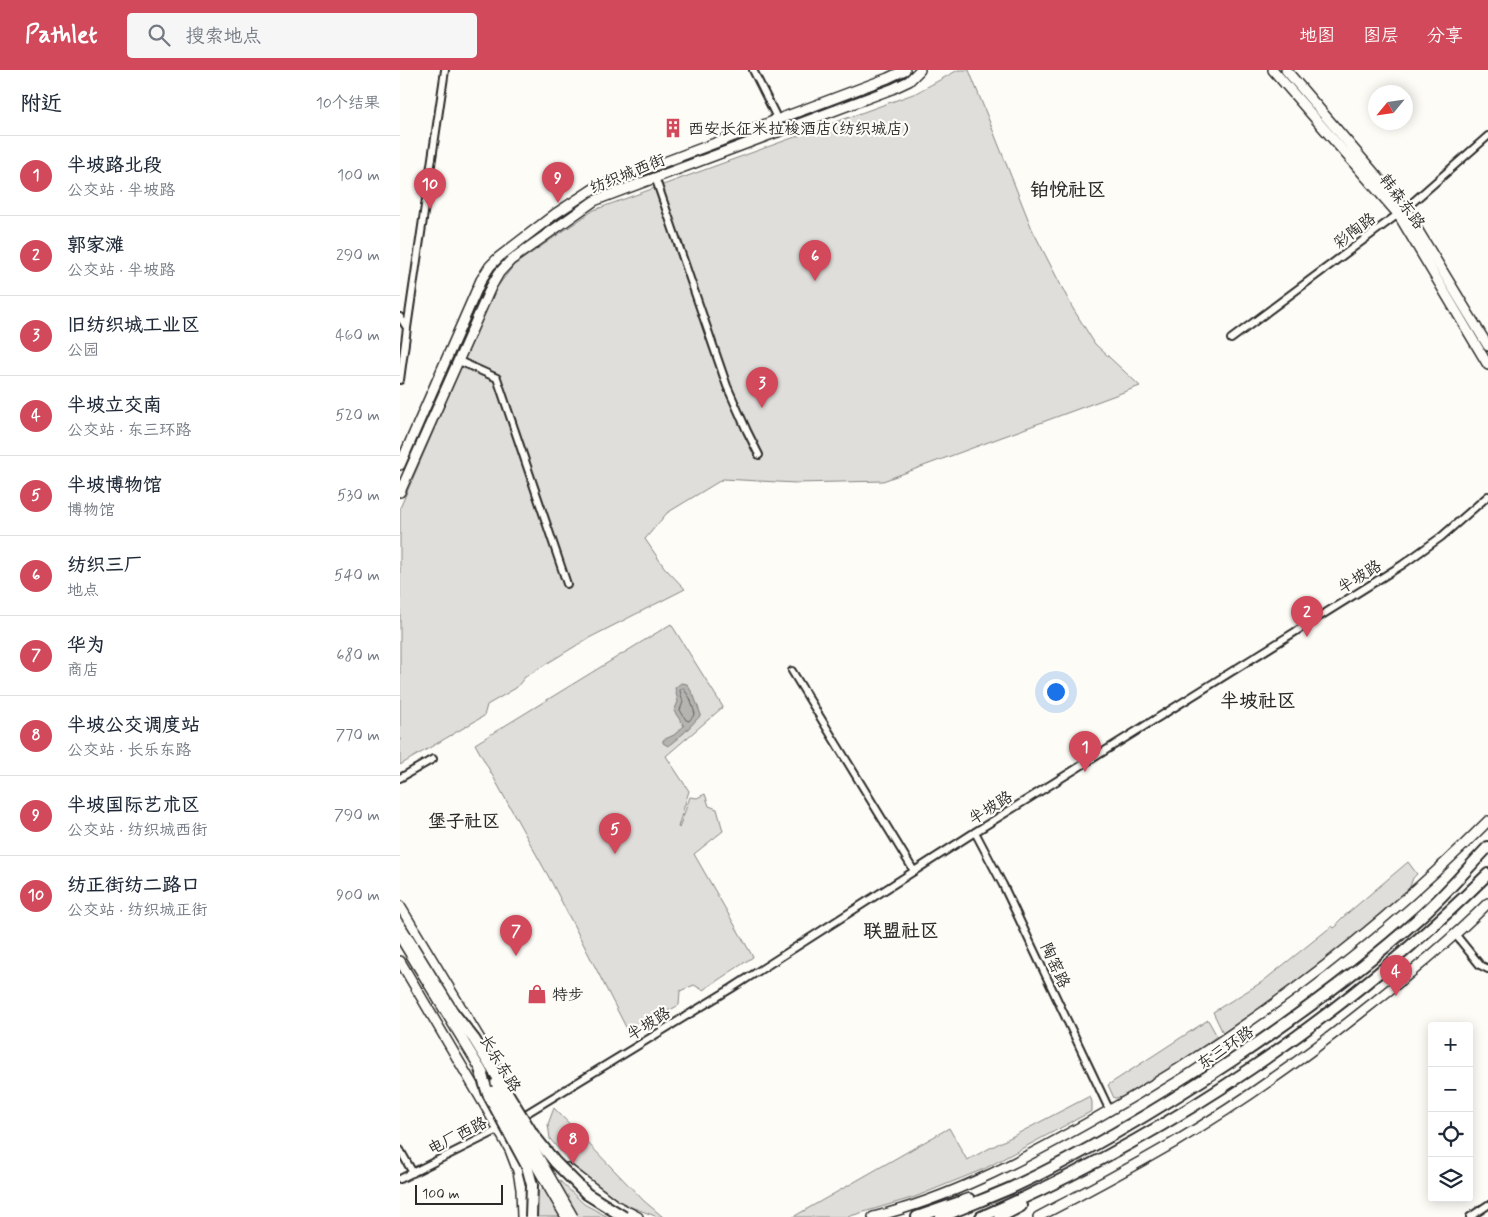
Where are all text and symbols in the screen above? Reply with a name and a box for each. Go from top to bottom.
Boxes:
search box [127,13,477,58]
text: Pathlet [25,20,97,51]
icon: search [145,21,173,49]
text: 搜索地点 [185,24,261,49]
text: 地图 [1299,24,1335,48]
text: 图层 [1363,24,1399,48]
text: 分享 [1427,24,1463,48]
north arrow [1368,85,1413,130]
text: 附近 [20,90,62,118]
text: 10个结果 [316,93,380,114]
building icon: 西安长征米拉梭酒店(纺织城店) [662,117,684,139]
place label: 西安长征米拉梭酒店(纺织城店) [688,119,909,140]
street label: 纺织城西街 [587,150,669,199]
text: 半坡路北段 [67,153,162,178]
pin: 9 [542,162,574,203]
text: 1 [32,165,40,186]
text: 100 m [337,165,380,186]
pin: 10 [414,168,446,209]
street label: 韩森东路 [1374,170,1429,234]
district label: 铂悦社区 [1030,178,1106,203]
text: 公交站 · 半坡路 [67,180,175,201]
street label: 彩陶路 [1329,208,1380,254]
text: 郭家滩 [67,233,124,258]
pin: 6 [799,240,831,281]
text: 2 [32,245,40,266]
text: 290 m [336,245,380,266]
text: 公交站 · 半坡路 [67,260,175,281]
text: 旧纺织城工业区 [67,313,200,338]
text: 3 [32,325,40,346]
text: 460 m [335,325,380,346]
text: 公园 [67,340,99,361]
pin: 3 [746,367,778,408]
text: 半坡立交南 [67,393,162,418]
text: 4 [31,405,41,426]
text: 520 m [335,405,380,426]
text: 公交站 · 东三环路 [67,420,191,441]
text: 半坡博物馆 [67,473,162,498]
text: 5 [31,485,41,506]
text: 530 m [337,485,380,506]
text: 博物馆 [67,500,115,521]
text: 纺织三厂 [67,553,143,578]
street label: 半坡路 [1334,556,1386,599]
text: 6 [32,565,40,586]
text: 540 m [334,565,380,586]
text: 地点 [67,580,99,601]
pin: 2 [1291,596,1323,637]
text: 华为 [67,633,105,658]
text: 7 [31,645,41,666]
text: 680 m [336,645,380,666]
text: 商店 [67,660,99,681]
your location [1043,679,1069,705]
district label: 半坡社区 [1220,689,1296,714]
text: 半坡公交调度站 [67,713,200,738]
text: 8 [31,725,41,746]
text: 770 m [336,725,380,746]
pin: 1 [1069,731,1101,772]
text: 公交站 · 长乐东路 [67,740,191,761]
street label: 半坡路 [965,787,1017,830]
text: 半坡国际艺术区 [67,793,200,818]
text: 9 [32,805,40,826]
text: 790 m [334,805,380,826]
district label: 堡子社区 [428,810,500,834]
pin: 5 [599,813,631,854]
text: 公交站 · 纺织城西街 [67,820,207,841]
text: 纺正街纺二路口 [67,873,200,898]
text: 10 [28,885,44,906]
text: 900 m [336,885,380,906]
text: 公交站 · 纺织城正街 [67,900,207,921]
pin: 7 [500,915,532,956]
district label: 联盟社区 [863,919,939,944]
street label: 陶窑路 [1035,939,1074,992]
pin: 4 [1380,955,1412,996]
shop icon: 特步 [526,983,548,1005]
place label: 特步 [552,985,584,1006]
street label: 半坡路 [623,1003,675,1046]
street label: 东三环路 [1193,1022,1258,1075]
map controls [1428,1022,1473,1202]
button: + [1428,1022,1473,1067]
street label: 长乐东路 [474,1031,525,1097]
button: − [1428,1067,1473,1112]
street label: 电厂西路 [424,1112,491,1160]
button: locate [1428,1112,1473,1157]
pin: 8 [557,1123,589,1164]
button: layers [1428,1157,1473,1202]
scale bar [415,1182,502,1205]
text: 100 m [422,1185,460,1203]

